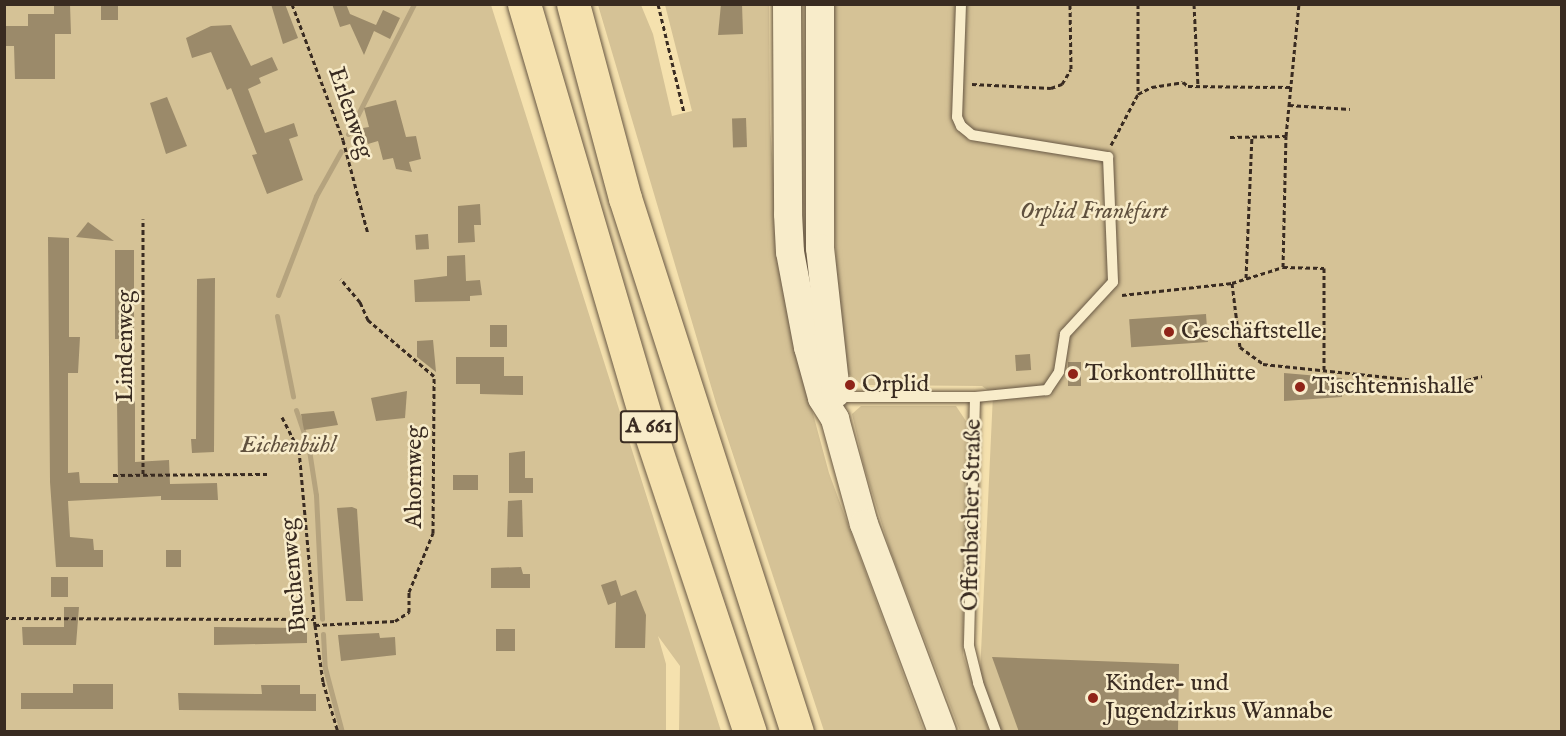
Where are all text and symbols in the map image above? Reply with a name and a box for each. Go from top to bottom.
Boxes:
street label: Erlenweg [321,63,379,163]
park label: Orplid Frankfurt [1020,198,1168,226]
street label: Lindenweg [112,290,140,402]
place label: Geschäftstelle [1181,318,1322,346]
marker: Geschäftstelle [1162,325,1176,339]
place label: Torkontrollhütte [1085,360,1256,388]
marker: Torkontrollhütte [1066,367,1080,381]
place label: Orplid [862,371,929,399]
place label: Tischtennishalle [1312,373,1474,401]
marker: Orplid [843,378,857,392]
marker: Tischtennishalle [1293,380,1307,394]
road number: A 661 [619,408,679,446]
street label: Offenbacher Straße [956,419,988,611]
street label: Ahornweg [401,426,429,528]
park label: Eichenbühl [240,432,336,460]
street label: Buchenweg [275,517,313,633]
place label: Kinder- und Jugendzirkus Wannabe [1105,670,1333,726]
marker: Kinder- und Jugendzirkus Wannabe [1086,691,1100,705]

